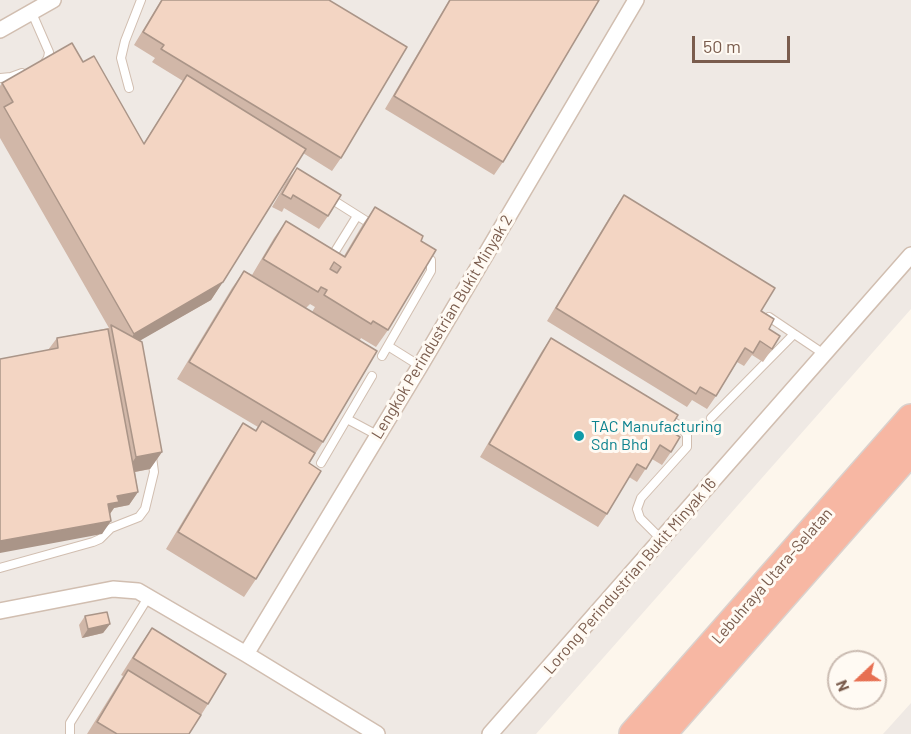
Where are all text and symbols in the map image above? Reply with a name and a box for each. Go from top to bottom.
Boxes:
scale bar [695,24,792,62]
text: 50 m [703,35,741,57]
street label: Lengkok Perindustrian Bukit Minyak 2 [367,211,517,443]
place label: TAC Manufacturing Sdn Bhd [591,417,722,455]
marker: TAC Manufacturing Sdn Bhd [572,429,586,443]
street label: Lorong Perindustrian Bukit Minyak 16 [540,474,720,678]
street label: Lebuhraya Utara–Selatan [708,504,836,648]
north arrow [827,650,887,710]
text: N [831,678,853,695]

